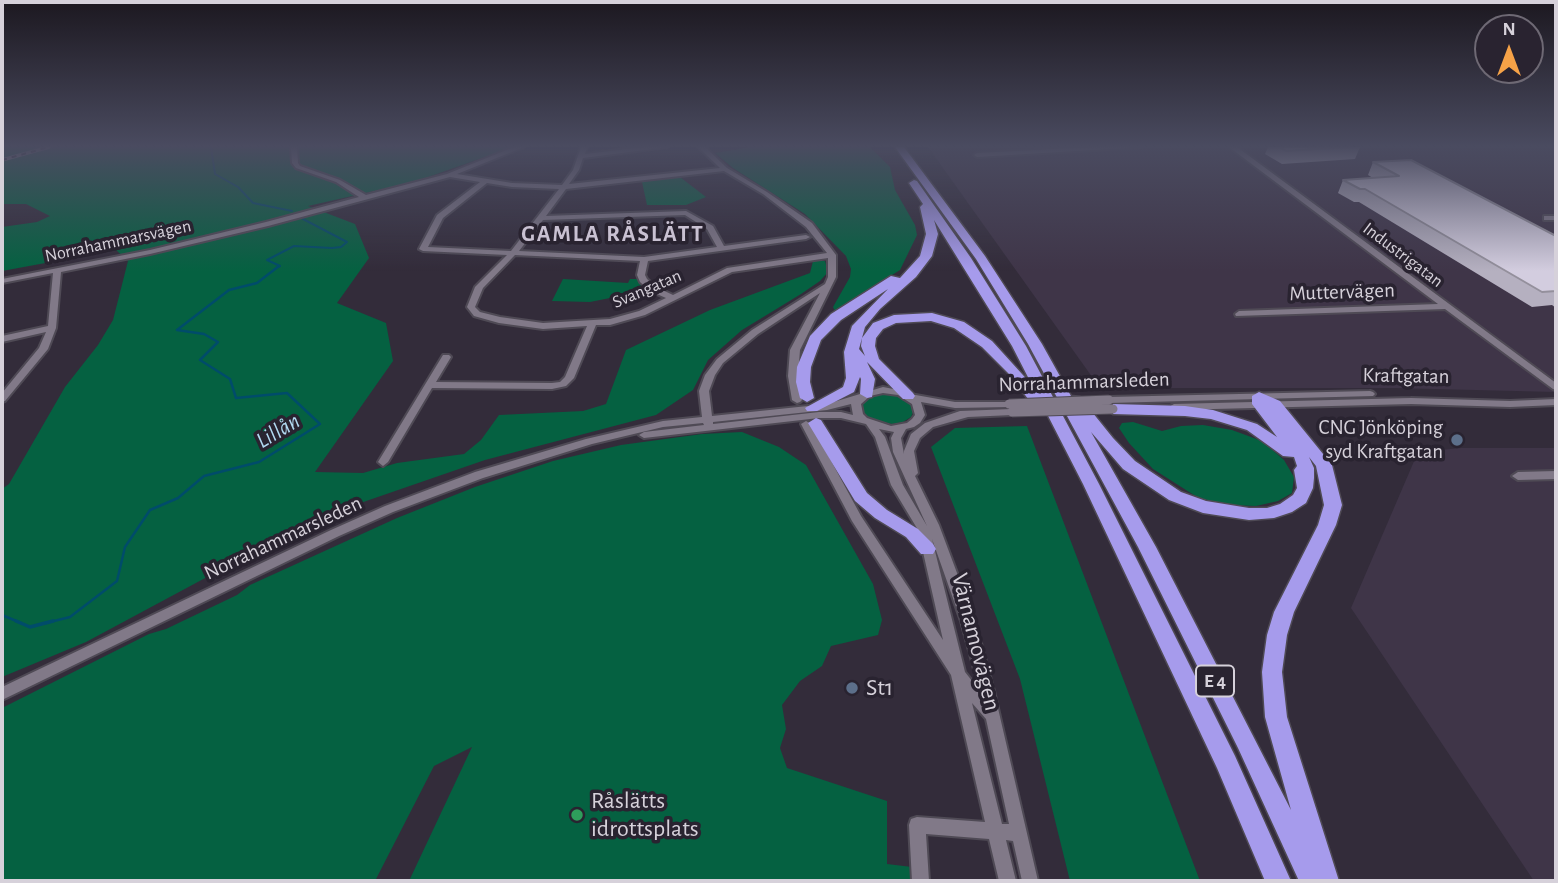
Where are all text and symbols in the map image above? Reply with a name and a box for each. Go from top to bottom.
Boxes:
north arrow [1474,14,1544,84]
text: N [1502,20,1516,39]
street label: Norrahammarsvägen [43,215,193,267]
street label: Industrigatan [1359,218,1447,292]
district label: GAMLA RÅSLÄTT [523,220,703,248]
street label: Svangatan [609,265,685,313]
street label: Muttervägen [1289,278,1395,306]
street label: Kraftgatan [1362,363,1450,389]
street label: Norrahammarsleden [998,366,1170,398]
water label: Lillån [251,407,305,455]
place label: CNG Jönköping syd Kraftgatan [1319,415,1443,465]
marker: CNG Jönköping syd Kraftgatan [1449,432,1465,448]
street label: Norrahammarsleden [200,490,366,586]
street label: Värnamovägen [945,570,1007,714]
road number: E 4 [1196,666,1234,696]
place label: St1 [866,674,893,702]
marker: St1 [844,680,860,696]
place label: Råslätts idrottsplats [591,787,699,843]
marker: Råslätts idrottsplats [569,807,585,823]

